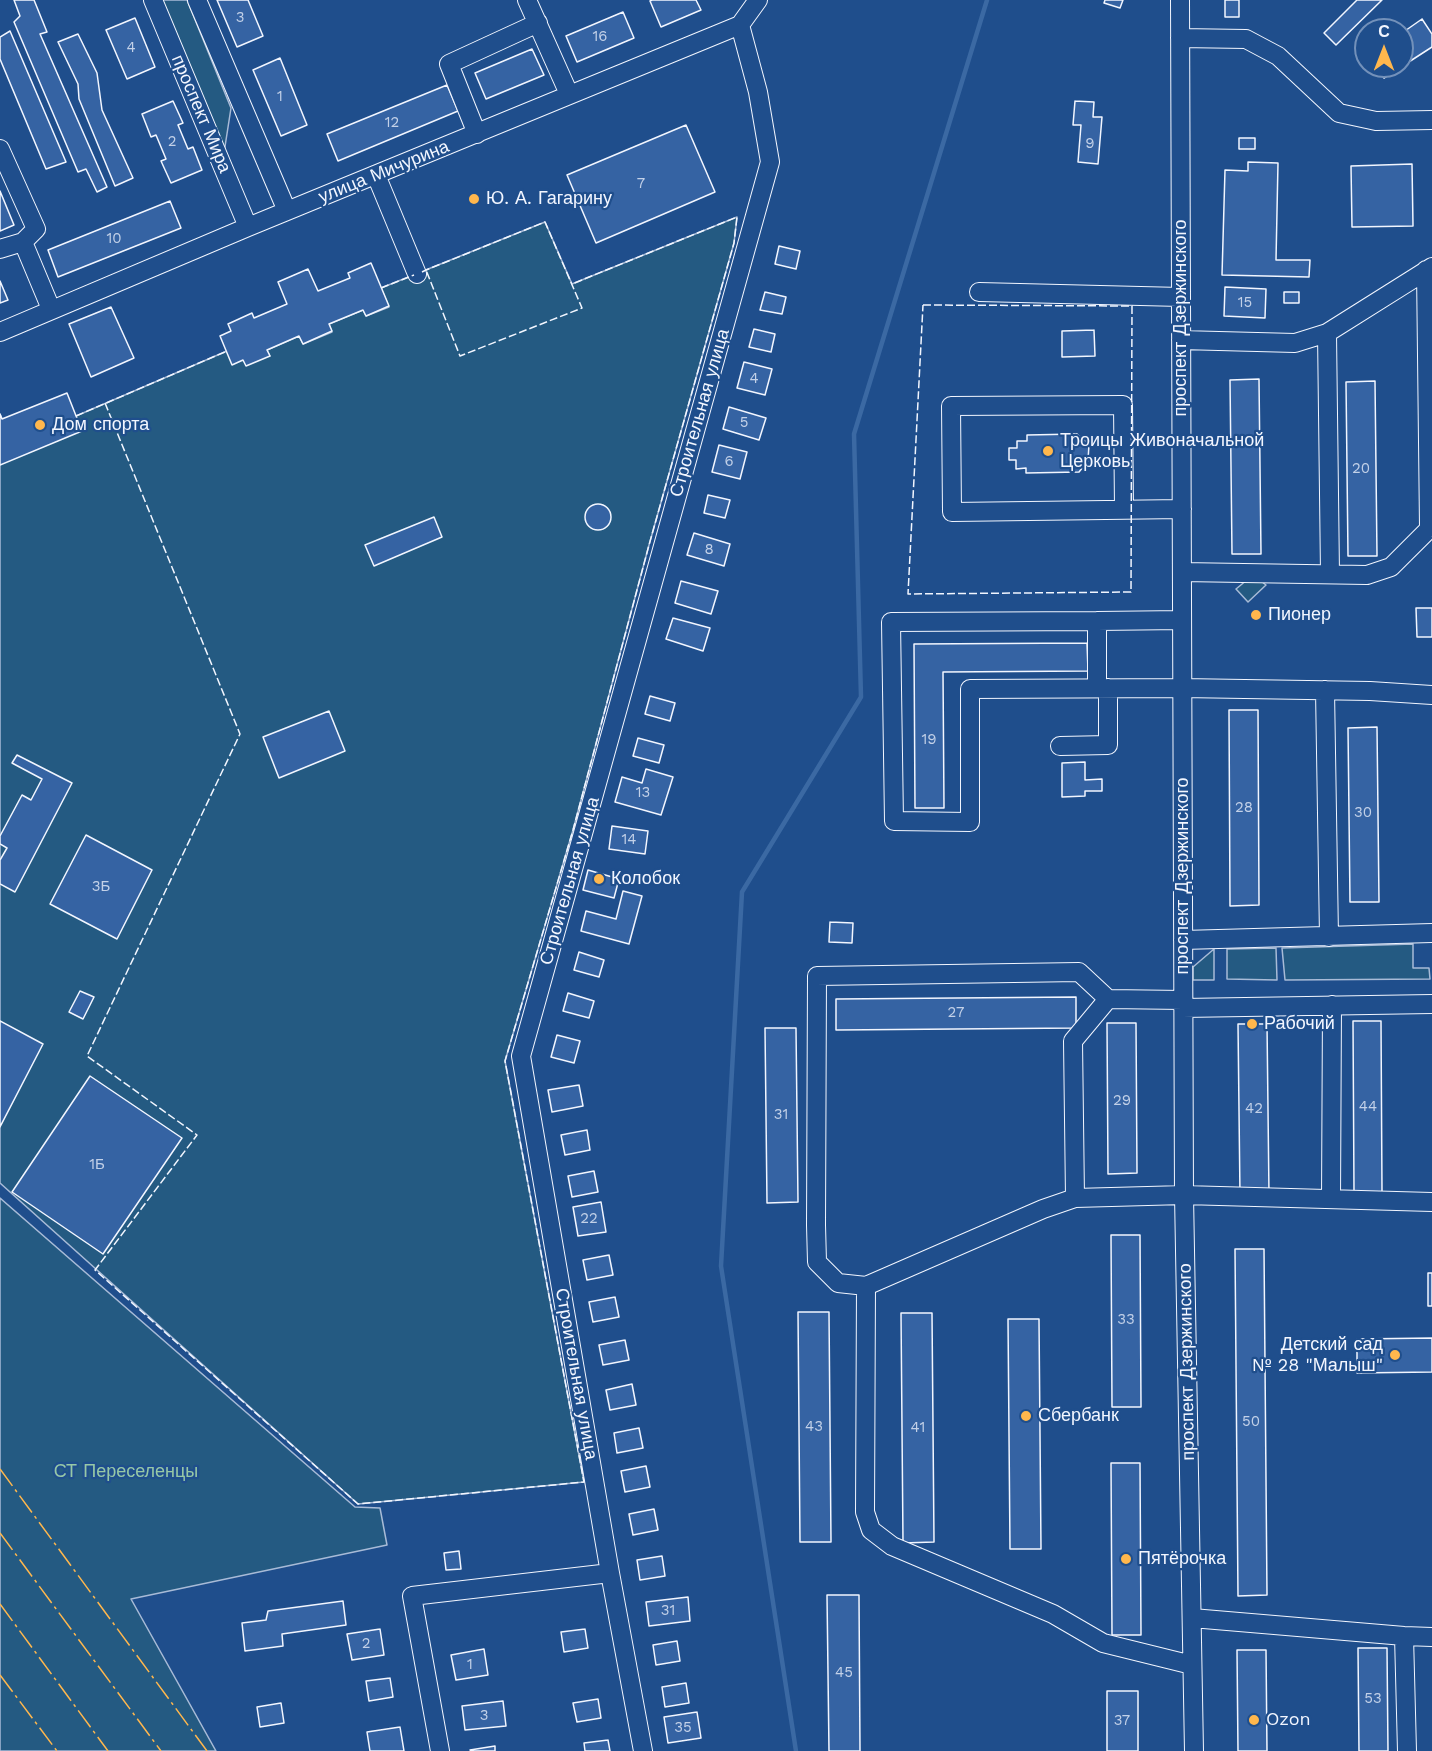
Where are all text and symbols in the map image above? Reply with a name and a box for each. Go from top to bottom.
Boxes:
house number: 3 [236,9,244,27]
north arrow [1354,18,1414,78]
text: С [1378,22,1390,41]
house number: 16 [593,28,607,46]
house number: 4 [126,39,136,57]
street label: проспект Мира [166,52,236,176]
house number: 1 [277,88,283,106]
house number: 12 [385,114,399,132]
house number: 2 [168,133,176,151]
house number: 9 [1085,135,1095,153]
street label: улица Мичурина [316,136,452,208]
house number: 7 [637,175,645,193]
place label: Ю. А. Гагарину [486,188,612,210]
marker: Ю. А. Гагарину [467,192,481,206]
street label: проспект Дзержинского [1170,219,1192,417]
house number: 10 [106,230,122,248]
house number: 15 [1238,294,1252,312]
street label: Строительная улица [666,326,734,500]
house number: 4 [749,370,759,388]
place label: Дом спорта [52,414,149,436]
house number: 5 [740,414,748,432]
marker: Дом спорта [33,418,47,432]
place label: Троицы Живоначальной Церковь [1060,430,1264,472]
marker: Троицы Живоначальной Церковь [1041,444,1055,458]
house number: 6 [724,453,734,471]
house number: 20 [1352,460,1370,478]
house number: 8 [704,541,714,559]
place label: Пионер [1268,604,1331,626]
marker: Пионер [1249,608,1263,622]
house number: 19 [921,731,937,749]
street label: проспект Дзержинского [1172,777,1194,975]
house number: 13 [636,784,650,802]
street label: Строительная улица [536,794,604,968]
house number: 28 [1235,799,1253,817]
house number: 30 [1354,804,1372,822]
house number: 14 [621,831,637,849]
place label: Колобок [611,868,680,890]
marker: Колобок [592,872,606,886]
house number: 3Б [92,878,110,896]
house number: 27 [948,1004,964,1022]
place label: Рабочий [1264,1013,1335,1035]
marker: Рабочий [1245,1017,1259,1031]
house number: 29 [1113,1092,1131,1110]
house number: 44 [1359,1098,1377,1116]
house number: 42 [1245,1100,1263,1118]
house number: 31 [774,1106,788,1124]
house number: 1Б [89,1156,105,1174]
house number: 22 [580,1210,598,1228]
street label: проспект Дзержинского [1174,1263,1200,1461]
street label: Строительная улица [550,1286,602,1462]
house number: 33 [1117,1311,1135,1329]
place label: Детский сад № 28 "Малыш" [1252,1334,1383,1376]
marker: Детский сад № 28 "Малыш" [1388,1348,1402,1362]
place label: Сбербанк [1038,1405,1119,1427]
marker: Сбербанк [1019,1409,1033,1423]
house number: 50 [1242,1413,1260,1431]
house number: 43 [805,1418,823,1436]
house number: 41 [911,1419,925,1437]
park label: СТ Переселенцы [54,1461,198,1483]
place label: Пятёрочка [1138,1548,1226,1570]
marker: Пятёрочка [1119,1552,1133,1566]
house number: 31 [661,1602,675,1620]
house number: 2 [362,1635,370,1653]
house number: 1 [467,1656,473,1674]
house number: 45 [835,1664,853,1682]
house number: 53 [1364,1690,1382,1708]
house number: 3 [480,1707,488,1725]
place label: Ozon [1266,1709,1311,1731]
house number: 37 [1114,1712,1130,1730]
marker: Ozon [1247,1713,1261,1727]
house number: 35 [674,1719,692,1737]

